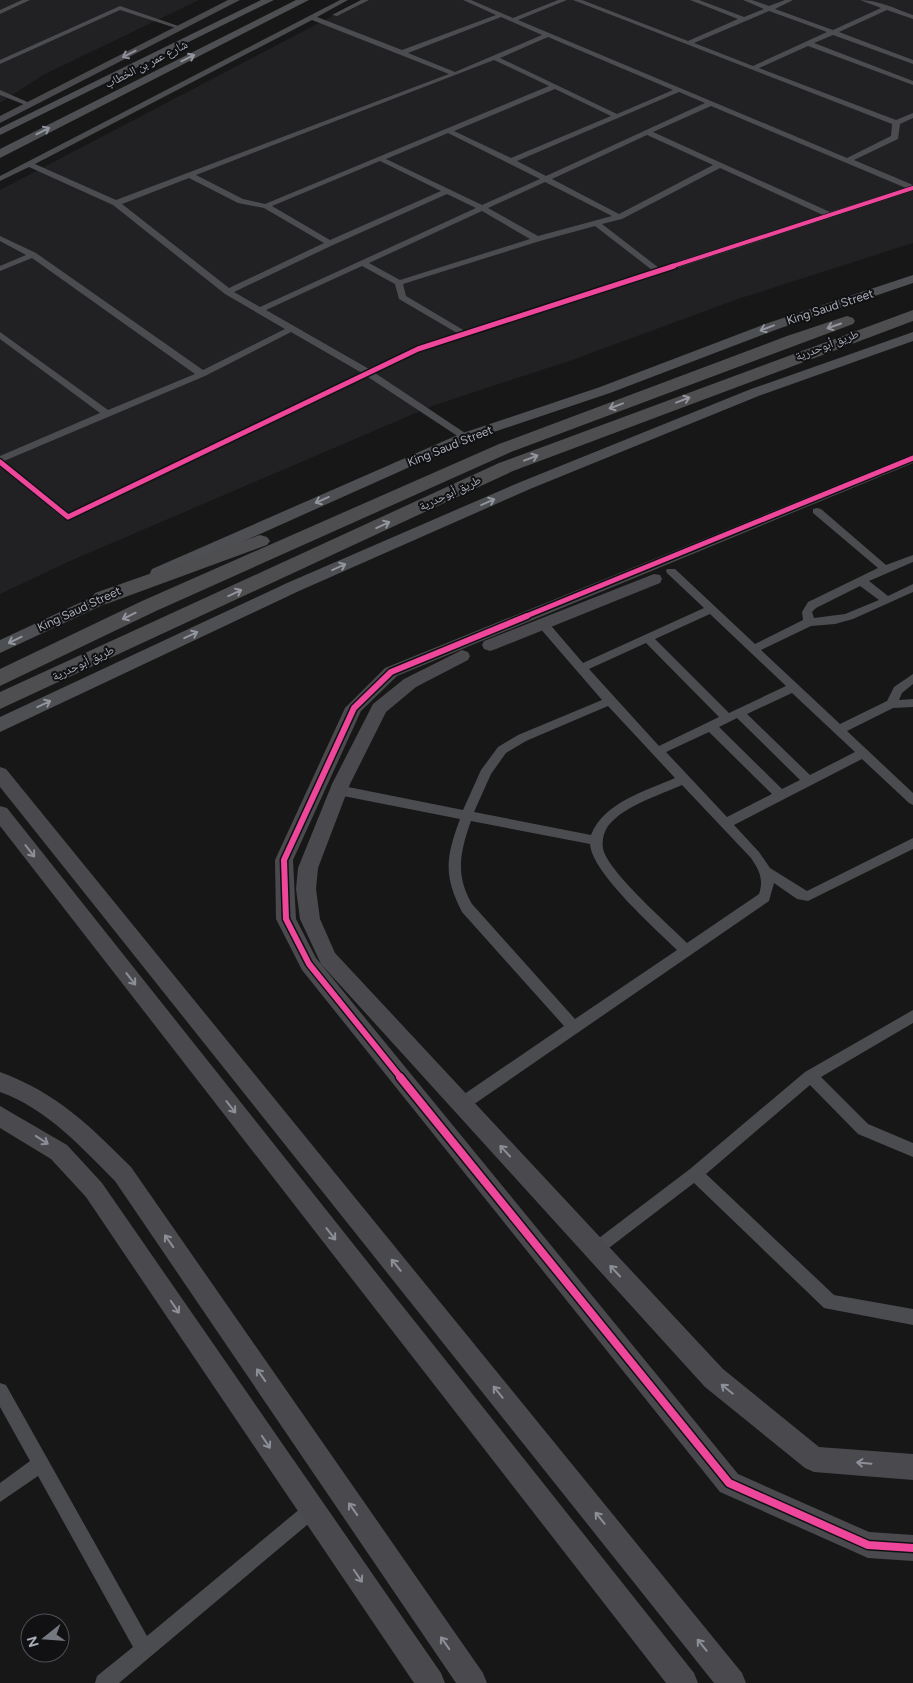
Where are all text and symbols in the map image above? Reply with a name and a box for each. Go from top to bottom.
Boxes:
street label: شارع عمر بن الخطاب [102,37,190,92]
one-way arrow [122,50,137,59]
one-way arrow [181,53,196,63]
one-way arrow [36,126,51,136]
street label: King Saud Street [785,286,876,328]
one-way arrow [826,322,842,331]
one-way arrow [760,324,775,333]
street label: طريق أبوحدرية [793,326,861,364]
one-way arrow [675,395,690,405]
one-way arrow [608,402,624,411]
street label: King Saud Street [405,422,495,469]
one-way arrow [523,453,538,462]
street label: طريق أبوحدرية [417,473,483,514]
one-way arrow [315,496,330,506]
one-way arrow [480,497,495,507]
one-way arrow [375,519,390,529]
one-way arrow [331,562,346,572]
street label: King Saud Street [35,583,123,634]
one-way arrow [227,588,242,597]
one-way arrow [122,612,137,621]
one-way arrow [183,630,198,639]
one-way arrow [8,636,23,645]
street label: طريق أبوحدرية [50,643,116,684]
one-way arrow [36,699,51,708]
one-way arrow [25,844,36,857]
one-way arrow [125,972,136,985]
one-way arrow [226,1100,236,1114]
one-way arrow [35,1135,49,1145]
one-way arrow [500,1145,511,1158]
one-way arrow [326,1228,337,1241]
one-way arrow [164,1234,174,1248]
one-way arrow [390,1259,401,1272]
one-way arrow [610,1265,622,1278]
one-way arrow [170,1300,180,1314]
one-way arrow [256,1368,266,1382]
one-way arrow [721,1384,734,1395]
one-way arrow [492,1386,503,1399]
one-way arrow [262,1434,272,1448]
one-way arrow [857,1459,873,1468]
one-way arrow [348,1502,358,1516]
one-way arrow [594,1512,605,1525]
one-way arrow [353,1569,363,1583]
north arrow [20,1613,70,1663]
text: N [23,1634,43,1649]
one-way arrow [440,1636,450,1650]
one-way arrow [696,1639,707,1652]

